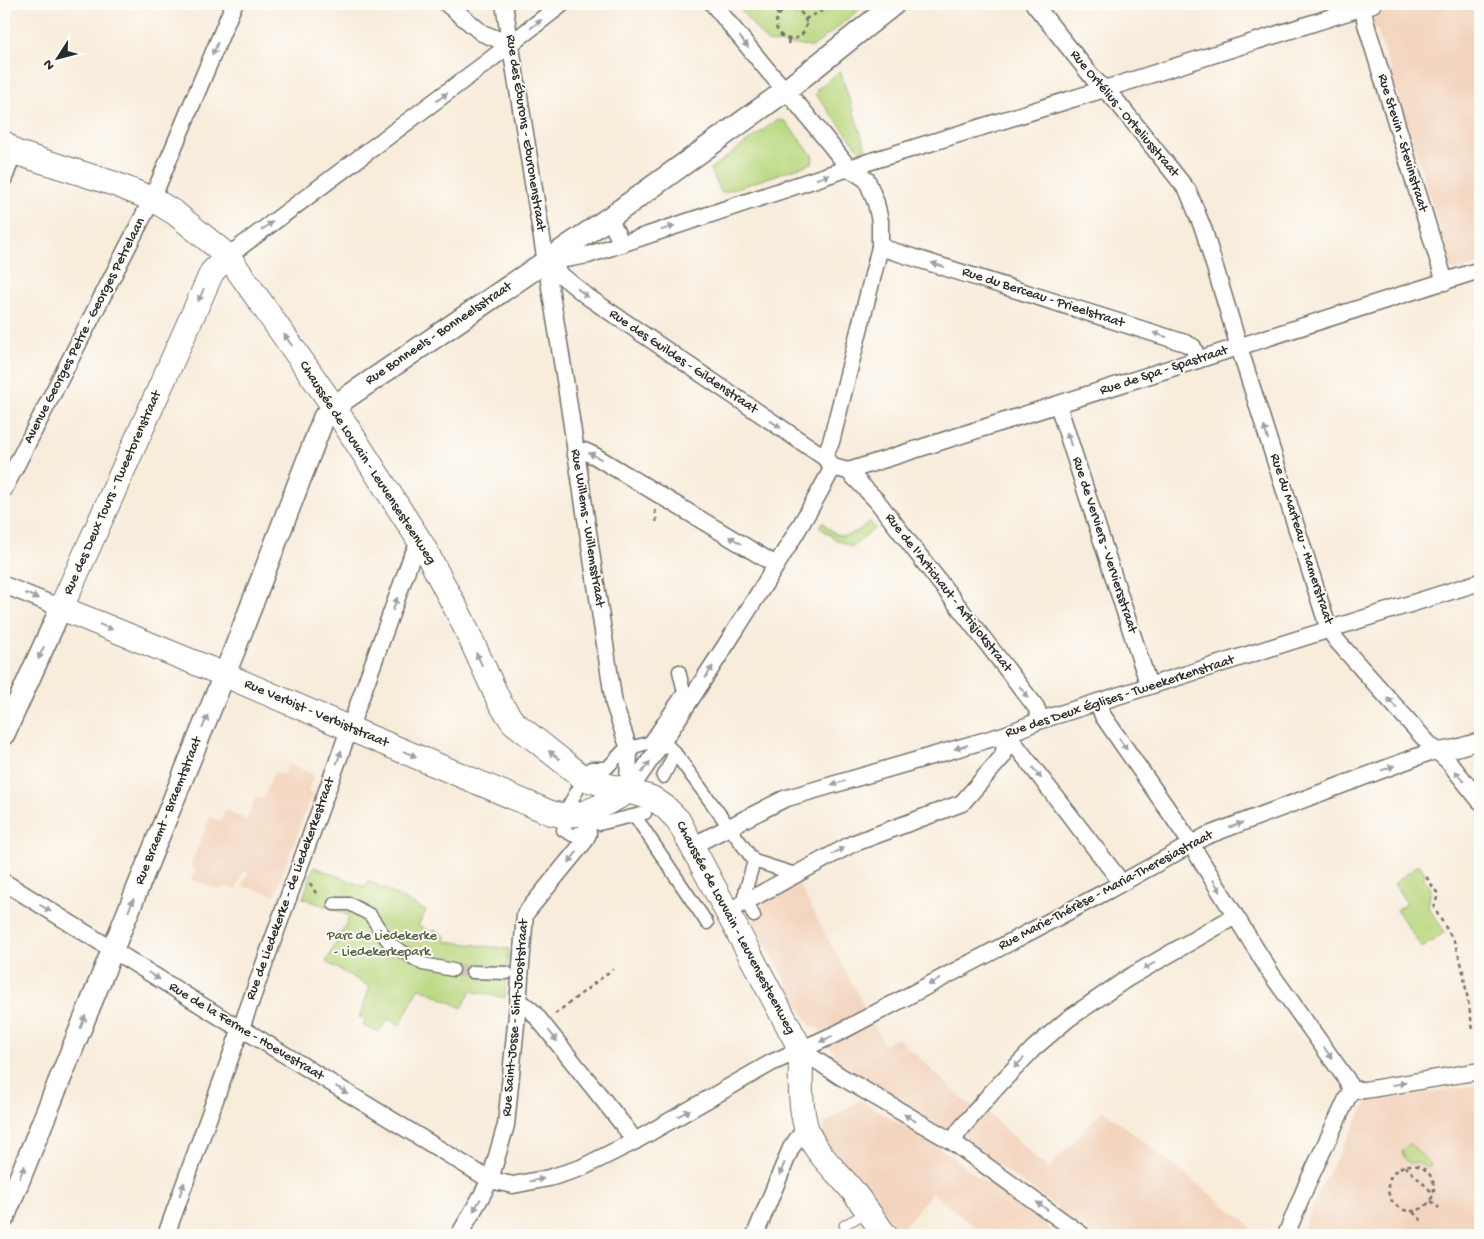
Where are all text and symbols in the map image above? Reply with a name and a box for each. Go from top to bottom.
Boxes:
one-way arrow [529,18,542,29]
north arrow [32,32,82,82]
street label: Rue des Éburons - Eburonenstraat [501,34,549,234]
one-way arrow [739,35,750,48]
one-way arrow [211,42,219,57]
street label: Rue Ortélius - Orteliusstraat [1066,47,1183,182]
text: N [40,55,59,73]
street label: Rue Stevin - Stevinstraat [1373,72,1431,215]
one-way arrow [435,91,448,102]
one-way arrow [815,173,830,180]
street label: Avenue Georges Petre - Georges Petrelaan [20,215,150,447]
one-way arrow [260,221,274,231]
one-way arrow [661,224,676,232]
one-way arrow [931,260,946,268]
street label: Rue du Berceau - Prieelstraat [960,264,1127,333]
street label: Rue Bonneels - Bonneelsstraat [362,278,517,390]
one-way arrow [197,288,205,302]
one-way arrow [576,288,590,298]
street label: Rue des Guildes - Gildenstraat [605,306,762,419]
one-way arrow [1152,331,1167,339]
one-way arrow [283,333,293,347]
street label: Rue de Spa - Spastraat [1098,342,1231,400]
street label: Chaussée de Louvain - Leuvensesteenweg [295,358,439,568]
street label: Rue des Deux Tours - Tweetorenstraat [60,387,166,598]
one-way arrow [768,419,781,429]
one-way arrow [1262,426,1270,441]
one-way arrow [1065,432,1073,447]
street label: Rue Willems - Willemsstraat [566,448,608,609]
one-way arrow [588,452,603,461]
street label: Rue du Marteau - Hamerstraat [1265,452,1337,628]
street label: Rue de Verviers - Verviersstraat [1067,455,1141,636]
street label: Rue de l'Artichaut - Artisjokstraat [881,510,1016,677]
one-way arrow [728,536,741,545]
one-way arrow [25,593,40,600]
one-way arrow [391,596,399,611]
one-way arrow [99,623,114,631]
one-way arrow [36,646,44,660]
street label: Rue des Deux Églises - Tweekerkenstraat [1003,651,1238,742]
one-way arrow [475,652,483,666]
one-way arrow [704,666,713,679]
street label: Rue Verbist - Verbiststraat [241,676,392,753]
one-way arrow [1019,685,1029,699]
one-way arrow [1387,696,1398,709]
one-way arrow [202,715,210,729]
street label: Rue Braemt - Braemtstraat [132,733,207,887]
one-way arrow [1118,737,1128,751]
one-way arrow [953,744,968,752]
one-way arrow [335,749,343,764]
one-way arrow [548,749,561,760]
one-way arrow [403,751,417,759]
one-way arrow [640,761,651,774]
one-way arrow [1381,764,1396,772]
one-way arrow [1031,766,1042,779]
one-way arrow [1454,769,1465,782]
street label: Rue de Liedekerke - de Liedekerkestraat [243,774,340,1003]
one-way arrow [830,780,845,788]
street label: Chaussée de Louvain - Leuvensesteenweg [671,818,799,1038]
one-way arrow [1228,821,1243,828]
street label: Rue Marie-Thérèse - Maria-Theresiastraat [996,826,1217,955]
one-way arrow [831,847,846,855]
one-way arrow [567,850,578,863]
one-way arrow [1212,880,1222,893]
one-way arrow [127,897,135,912]
one-way arrow [39,903,52,912]
street label: Rue Saint-Josse - Sint-Jooststraat [499,917,533,1117]
park label: Parc de Liedekerke - Liedekerkepark [326,928,438,961]
one-way arrow [1141,962,1156,970]
one-way arrow [147,972,160,981]
one-way arrow [927,978,942,986]
street label: Rue de la Ferme - Hoevestraat [165,979,328,1086]
one-way arrow [80,1015,88,1029]
one-way arrow [548,1029,559,1042]
one-way arrow [819,1035,833,1043]
one-way arrow [1322,1046,1333,1059]
one-way arrow [1013,1057,1025,1069]
one-way arrow [1391,1080,1407,1088]
one-way arrow [336,1085,349,1094]
one-way arrow [677,1108,691,1117]
one-way arrow [904,1113,917,1122]
one-way arrow [778,1162,786,1177]
one-way arrow [18,1164,26,1179]
one-way arrow [530,1176,546,1184]
one-way arrow [179,1182,186,1197]
one-way arrow [472,1198,481,1211]
one-way arrow [1035,1201,1049,1211]

